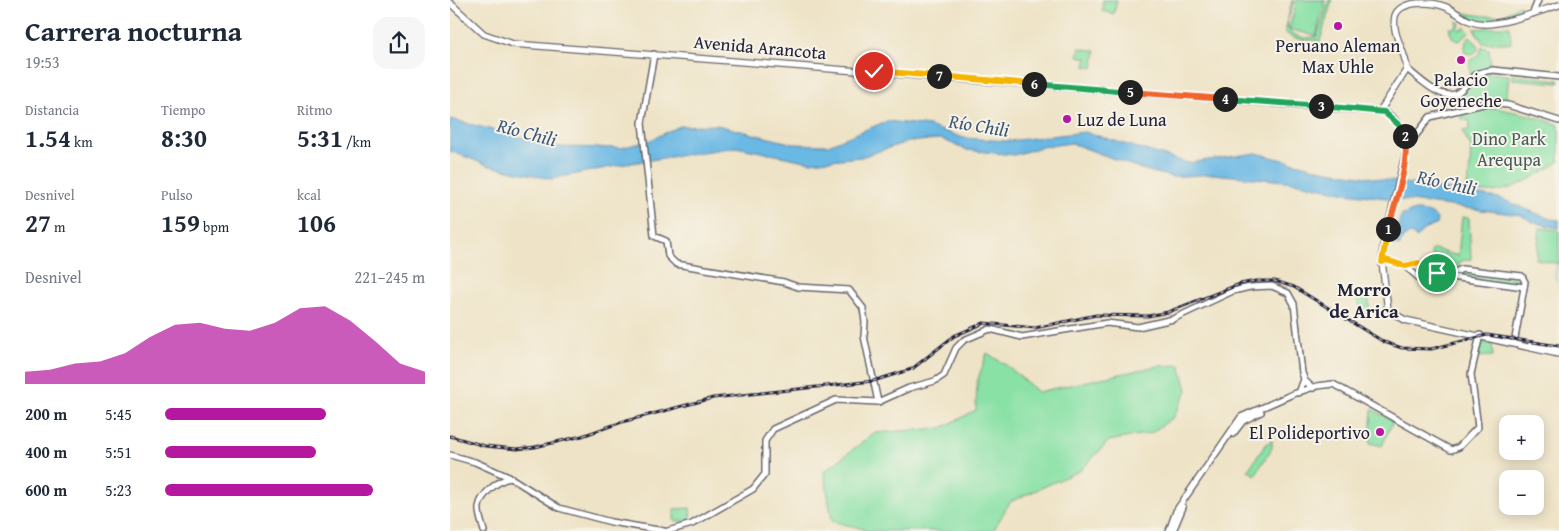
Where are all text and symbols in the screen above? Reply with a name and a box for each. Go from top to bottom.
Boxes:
text: Carrera nocturna [25,10,242,51]
button: share [373,17,425,69]
marker: Peruano Aleman Max Uhle [1332,20,1344,32]
street label: Avenida Arancota [693,28,828,66]
place label: Peruano Aleman Max Uhle [1276,32,1400,80]
text: 19:53 [25,50,60,74]
pin [853,50,895,92]
marker: Palacio Goyeneche [1455,54,1467,66]
icon: check [860,57,888,85]
pin: 7 [926,64,952,88]
text: 7 [936,66,943,86]
place label: Palacio Goyeneche [1420,66,1502,114]
pin: 6 [1022,72,1046,96]
text: 6 [1031,74,1038,94]
pin: 5 [1118,80,1142,104]
text: 5 [1127,82,1134,102]
pin: 4 [1212,86,1238,112]
text: 4 [1222,89,1229,109]
pin: 3 [1308,94,1334,118]
text: 3 [1318,96,1325,116]
text: Distancia [25,100,79,120]
text: Tiempo [161,100,205,120]
text: Ritmo [297,100,333,120]
water label: Río Chili [946,106,1011,144]
place label: Luz de Luna [1077,106,1167,133]
water label: Río Chili [493,110,560,153]
marker: Luz de Luna [1061,113,1073,125]
text: 1.54 [25,120,71,156]
text: 8:30 [161,120,207,156]
text: 5:31 [297,120,343,156]
pin: 2 [1392,124,1418,148]
park label: Dino Park Arequpa [1472,125,1547,173]
text: 2 [1402,126,1409,146]
text: km [71,132,93,152]
text: /km [343,132,371,152]
water label: Río Chili [1414,162,1480,202]
text: Desnivel [25,185,75,205]
text: Pulso [161,185,193,205]
text: kcal [297,185,321,205]
text: 27 [25,205,51,241]
text: 159 [161,205,200,241]
text: 106 [297,205,336,241]
pin: 1 [1376,216,1400,242]
text: m [51,217,65,237]
text: bpm [200,217,229,237]
text: 1 [1385,219,1392,239]
pin [1416,252,1458,294]
icon: arrive [1423,259,1451,287]
text: Desnivel [25,265,82,289]
text: 221–245 m [355,265,425,289]
district label: Morro de Arica [1329,275,1399,325]
text: 200 m [25,402,67,426]
text: 5:45 [105,402,132,426]
map controls [1499,415,1544,515]
button: + [1499,415,1544,460]
place label: El Polideportivo [1249,419,1370,446]
marker: El Polideportivo [1374,426,1386,438]
text: 400 m [25,440,67,464]
text: 5:51 [105,440,132,464]
button: − [1499,470,1544,515]
text: 600 m [25,478,67,502]
text: 5:23 [105,478,132,502]

